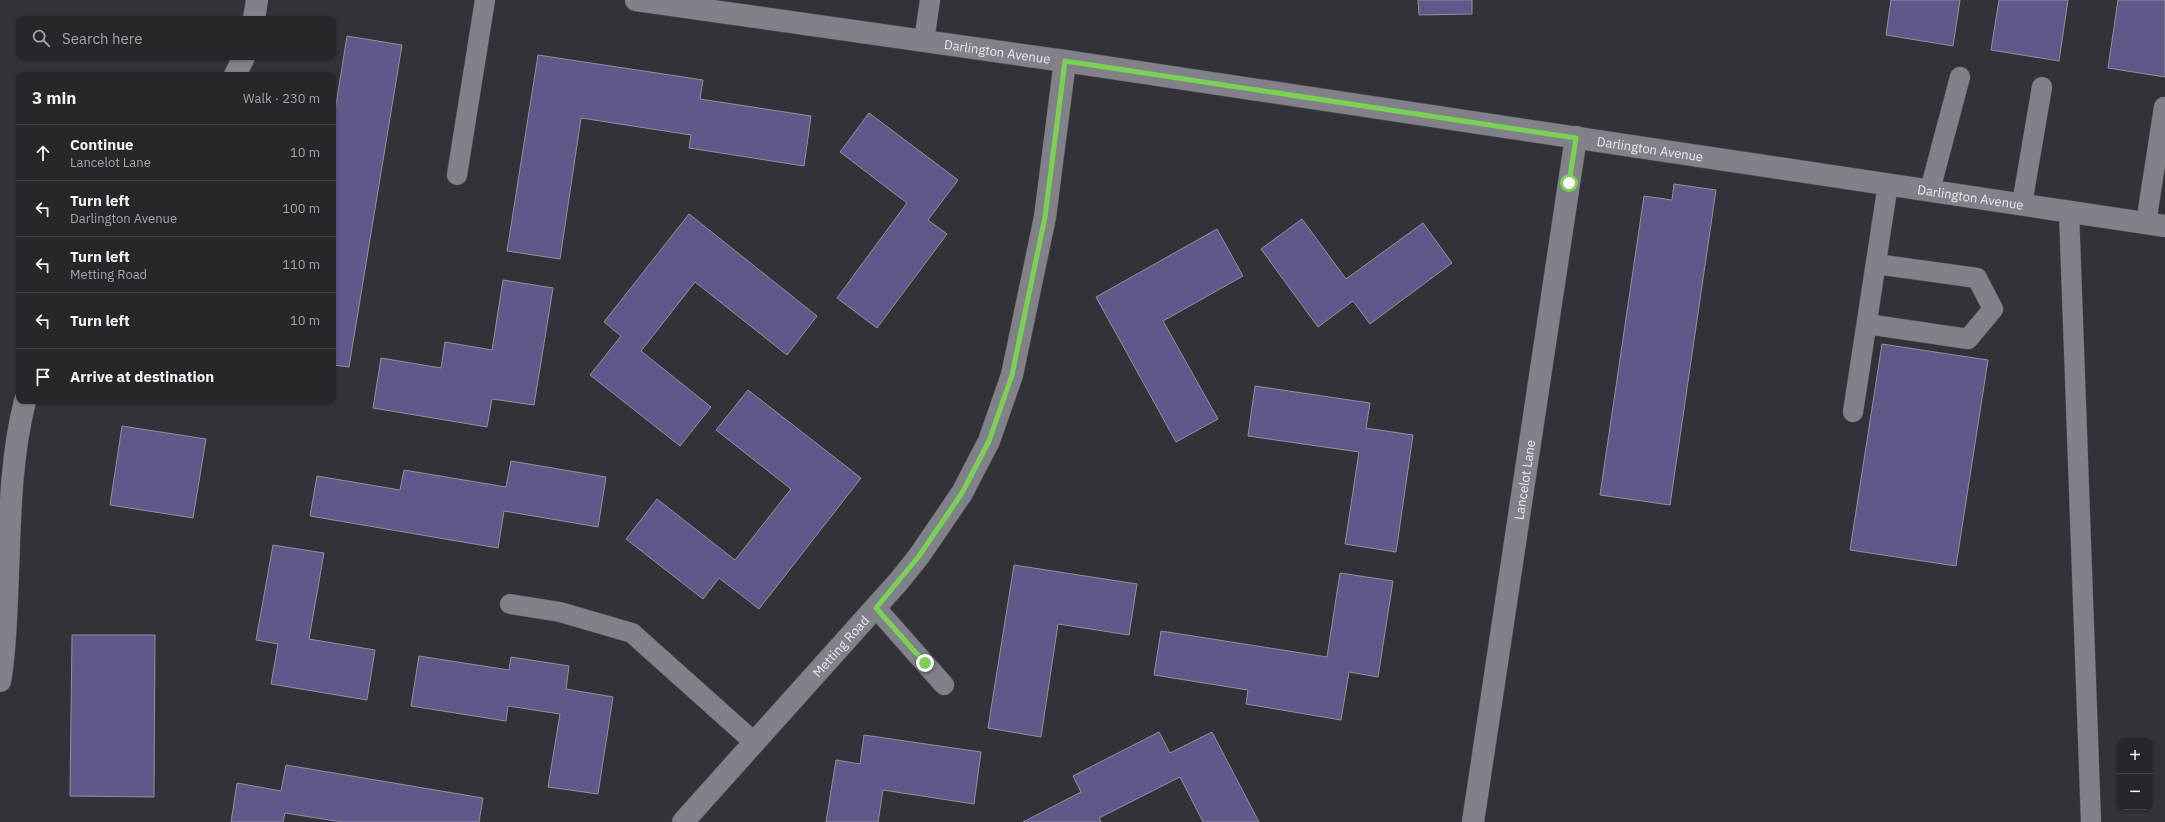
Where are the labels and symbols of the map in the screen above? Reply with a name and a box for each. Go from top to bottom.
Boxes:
street label: Darlington Avenue [943,36,1052,68]
street label: Darlington Avenue [1596,133,1704,166]
route start [1560,174,1578,192]
street label: Darlington Avenue [1916,181,2025,214]
street label: Lancelot Lane [1511,439,1539,521]
street label: Metting Road [809,612,873,681]
route end [916,654,934,672]

